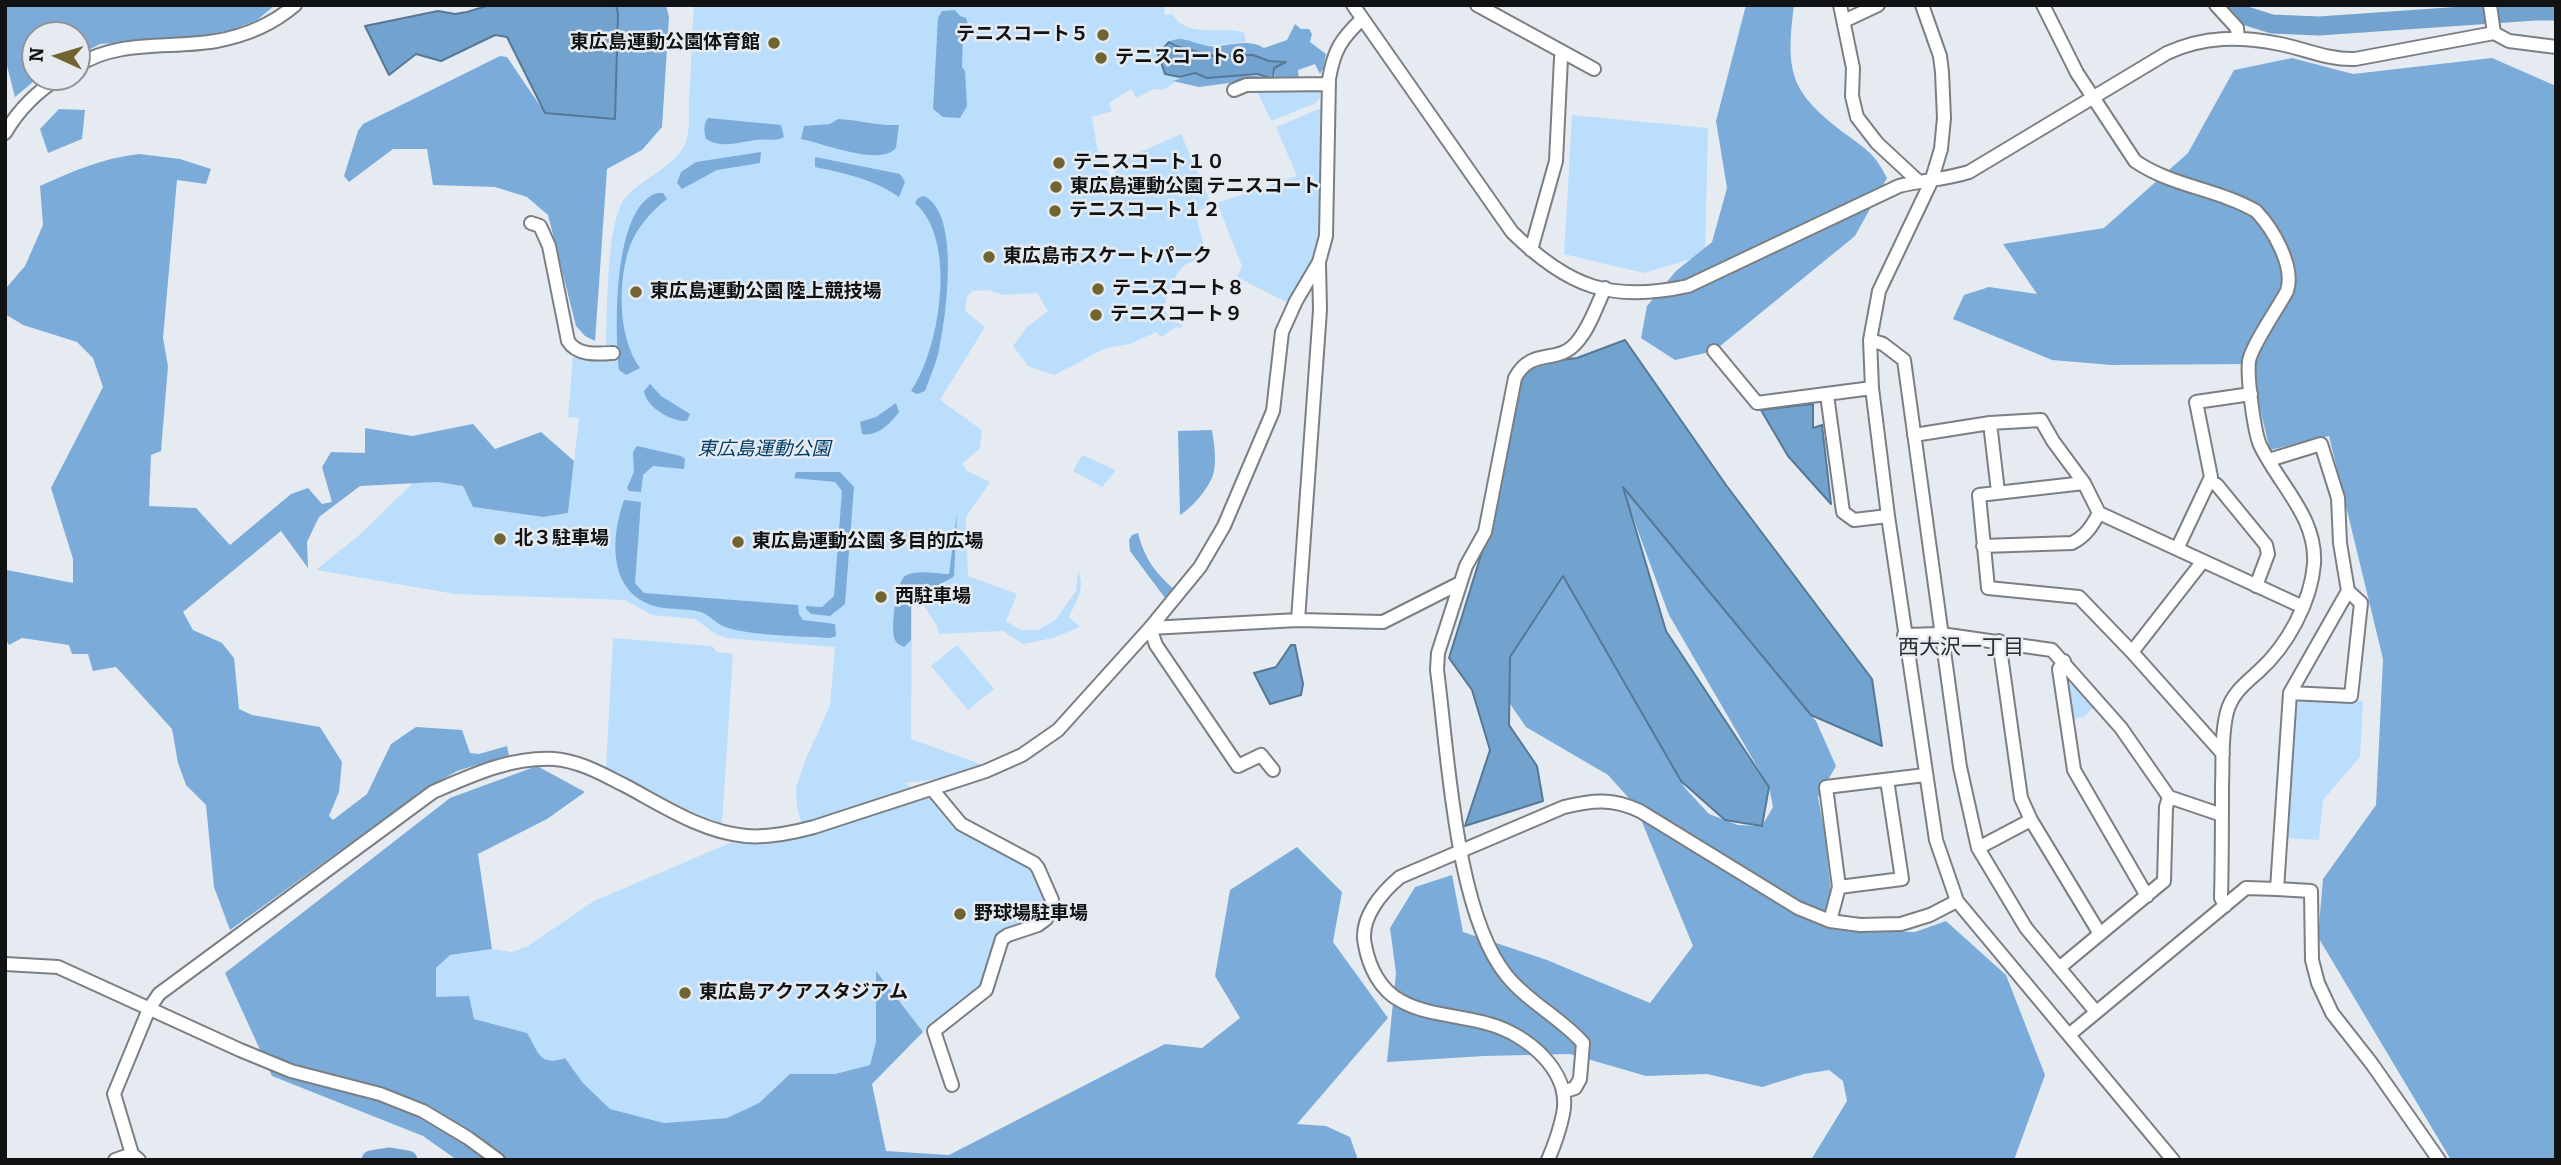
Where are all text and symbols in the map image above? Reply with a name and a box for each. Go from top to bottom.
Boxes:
north arrow [21,21,91,91]
place label: テニスコート５ [956,24,1089,46]
marker: テニスコート５ [1095,27,1111,43]
place label: 東広島運動公園体育館 [570,32,760,54]
marker: 東広島運動公園体育館 [766,35,782,51]
text: N [25,47,49,63]
place label: テニスコート６ [1115,47,1248,69]
marker: テニスコート６ [1093,50,1109,66]
place label: テニスコート１０ [1073,152,1225,174]
marker: テニスコート１０ [1051,155,1067,171]
place label: 東広島運動公園 テニスコート [1070,176,1320,198]
marker: 東広島運動公園 テニスコート [1048,179,1064,195]
place label: テニスコート１２ [1069,200,1221,222]
marker: テニスコート１２ [1047,203,1063,219]
place label: 東広島市スケートパーク [1003,246,1212,268]
marker: 東広島市スケートパーク [981,249,997,265]
place label: テニスコート８ [1112,278,1245,300]
place label: 東広島運動公園 陸上競技場 [650,281,881,303]
marker: テニスコート８ [1090,281,1106,297]
marker: 東広島運動公園 陸上競技場 [628,284,644,300]
place label: テニスコート９ [1110,304,1243,326]
marker: テニスコート９ [1088,307,1104,323]
park label: 東広島運動公園 [698,439,830,461]
place label: 北３駐車場 [514,528,609,550]
marker: 北３駐車場 [492,531,508,547]
place label: 東広島運動公園 多目的広場 [752,531,983,553]
marker: 東広島運動公園 多目的広場 [730,534,746,550]
place label: 西駐車場 [895,586,971,608]
marker: 西駐車場 [873,589,889,605]
district label: 西大沢一丁目 [1898,635,2024,661]
place label: 野球場駐車場 [974,903,1088,925]
marker: 野球場駐車場 [952,906,968,922]
place label: 東広島アクアスタジアム [699,982,908,1004]
marker: 東広島アクアスタジアム [677,985,693,1001]

